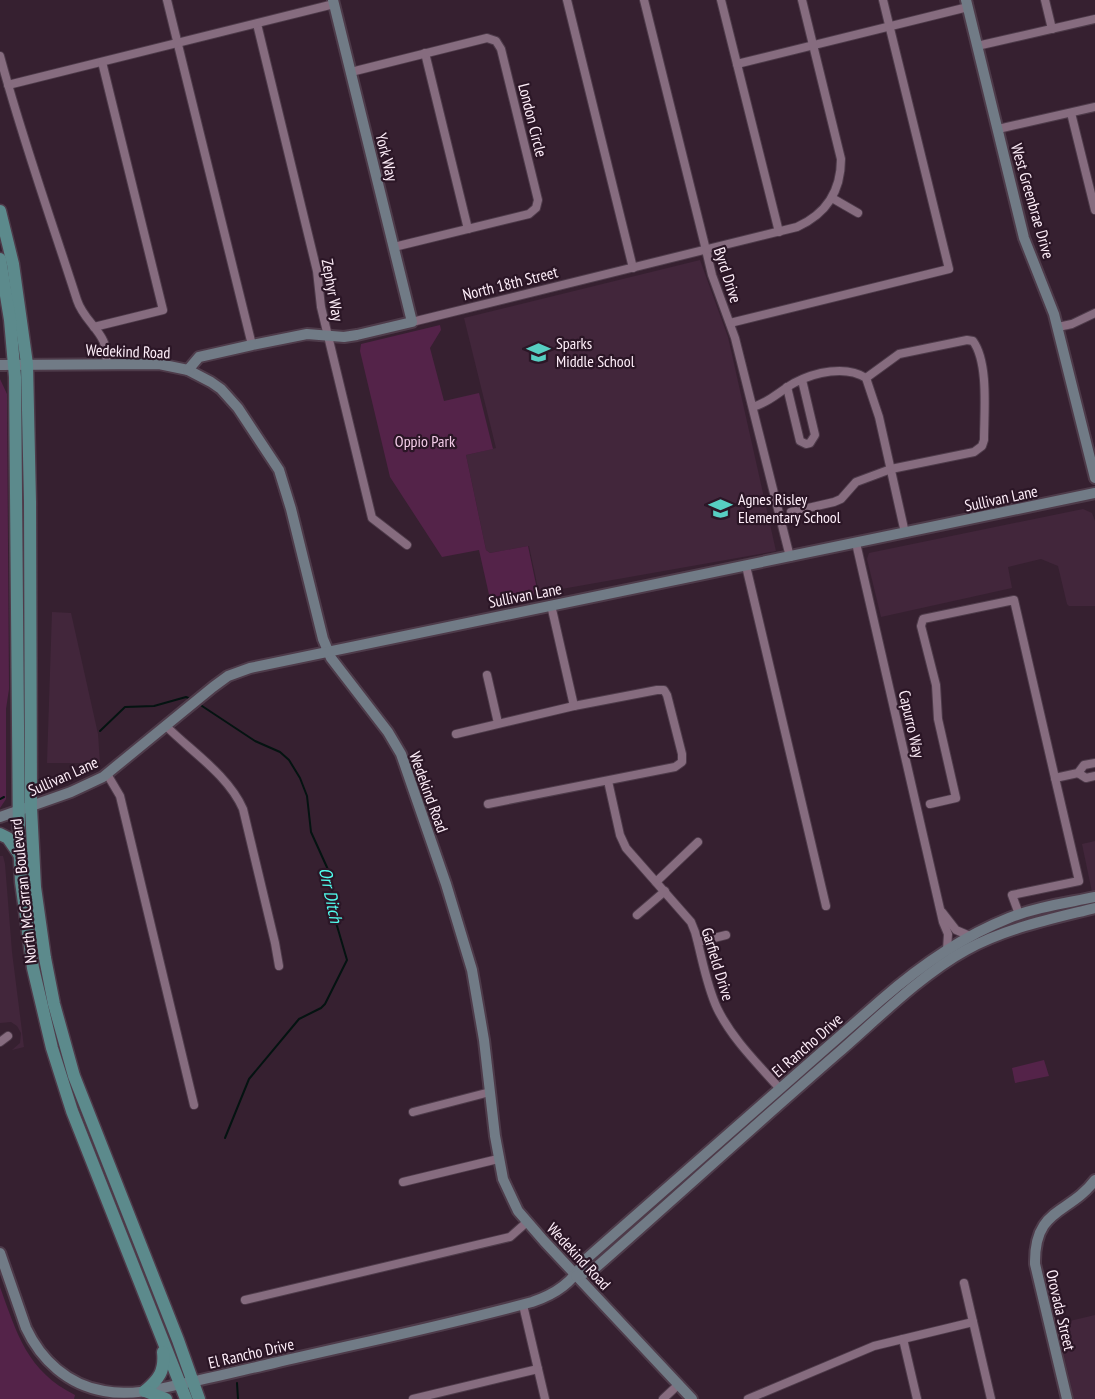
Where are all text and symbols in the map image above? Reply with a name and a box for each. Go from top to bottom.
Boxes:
street label: London Circle [514,81,552,159]
street label: York Way [371,131,403,183]
street label: West Greenbrae Drive [1007,141,1059,261]
street label: Byrd Drive [710,245,746,305]
street label: Zephyr Way [318,257,348,323]
street label: North 18th Street [460,261,560,304]
place label: Sparks Middle School [556,333,635,371]
school or university icon: Sparks Middle School [525,339,551,365]
street label: Wedekind Road [85,340,171,362]
park label: Oppio Park [395,431,456,451]
street label: Sullivan Lane [963,481,1039,515]
place label: Agnes Risley Elementary School [738,489,841,527]
school or university icon: Agnes Risley Elementary School [707,495,733,521]
street label: Sullivan Lane [487,578,563,612]
street label: Capurro Way [895,688,929,760]
street label: Wedekind Road [405,749,453,835]
street label: Sullivan Lane [25,752,101,800]
street label: North McCarran Boulevard [5,818,41,964]
water label: Orr Ditch [314,865,348,926]
street label: Garfield Drive [697,925,739,1003]
street label: El Rancho Drive [768,1009,846,1081]
street label: Wedekind Road [543,1218,615,1294]
street label: Orovada Street [1042,1268,1080,1353]
street label: El Rancho Drive [206,1333,296,1373]

